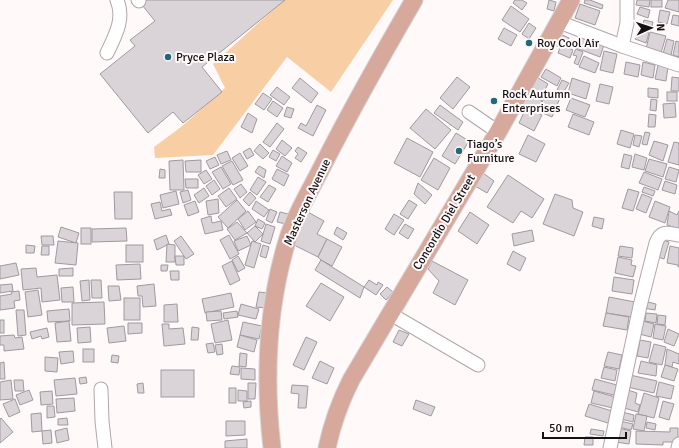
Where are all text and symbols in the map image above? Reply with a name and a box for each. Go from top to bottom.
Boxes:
north arrow [631,8,671,48]
text: N [654,23,667,32]
place label: Roy Cool Air [537,36,600,51]
marker: Roy Cool Air [524,38,534,48]
place label: Pryce Plaza [176,50,235,65]
marker: Pryce Plaza [163,52,173,62]
place label: Rock Autumn Enterprises [502,87,570,116]
marker: Rock Autumn Enterprises [489,96,499,106]
place label: Tiago’s Furniture [467,137,515,166]
marker: Tiago’s Furniture [454,146,464,156]
street label: Masterson Avenue [281,157,334,248]
street label: Concordio Diel Street [410,172,479,273]
scale bar [543,414,626,440]
text: 50 m [549,421,574,436]

